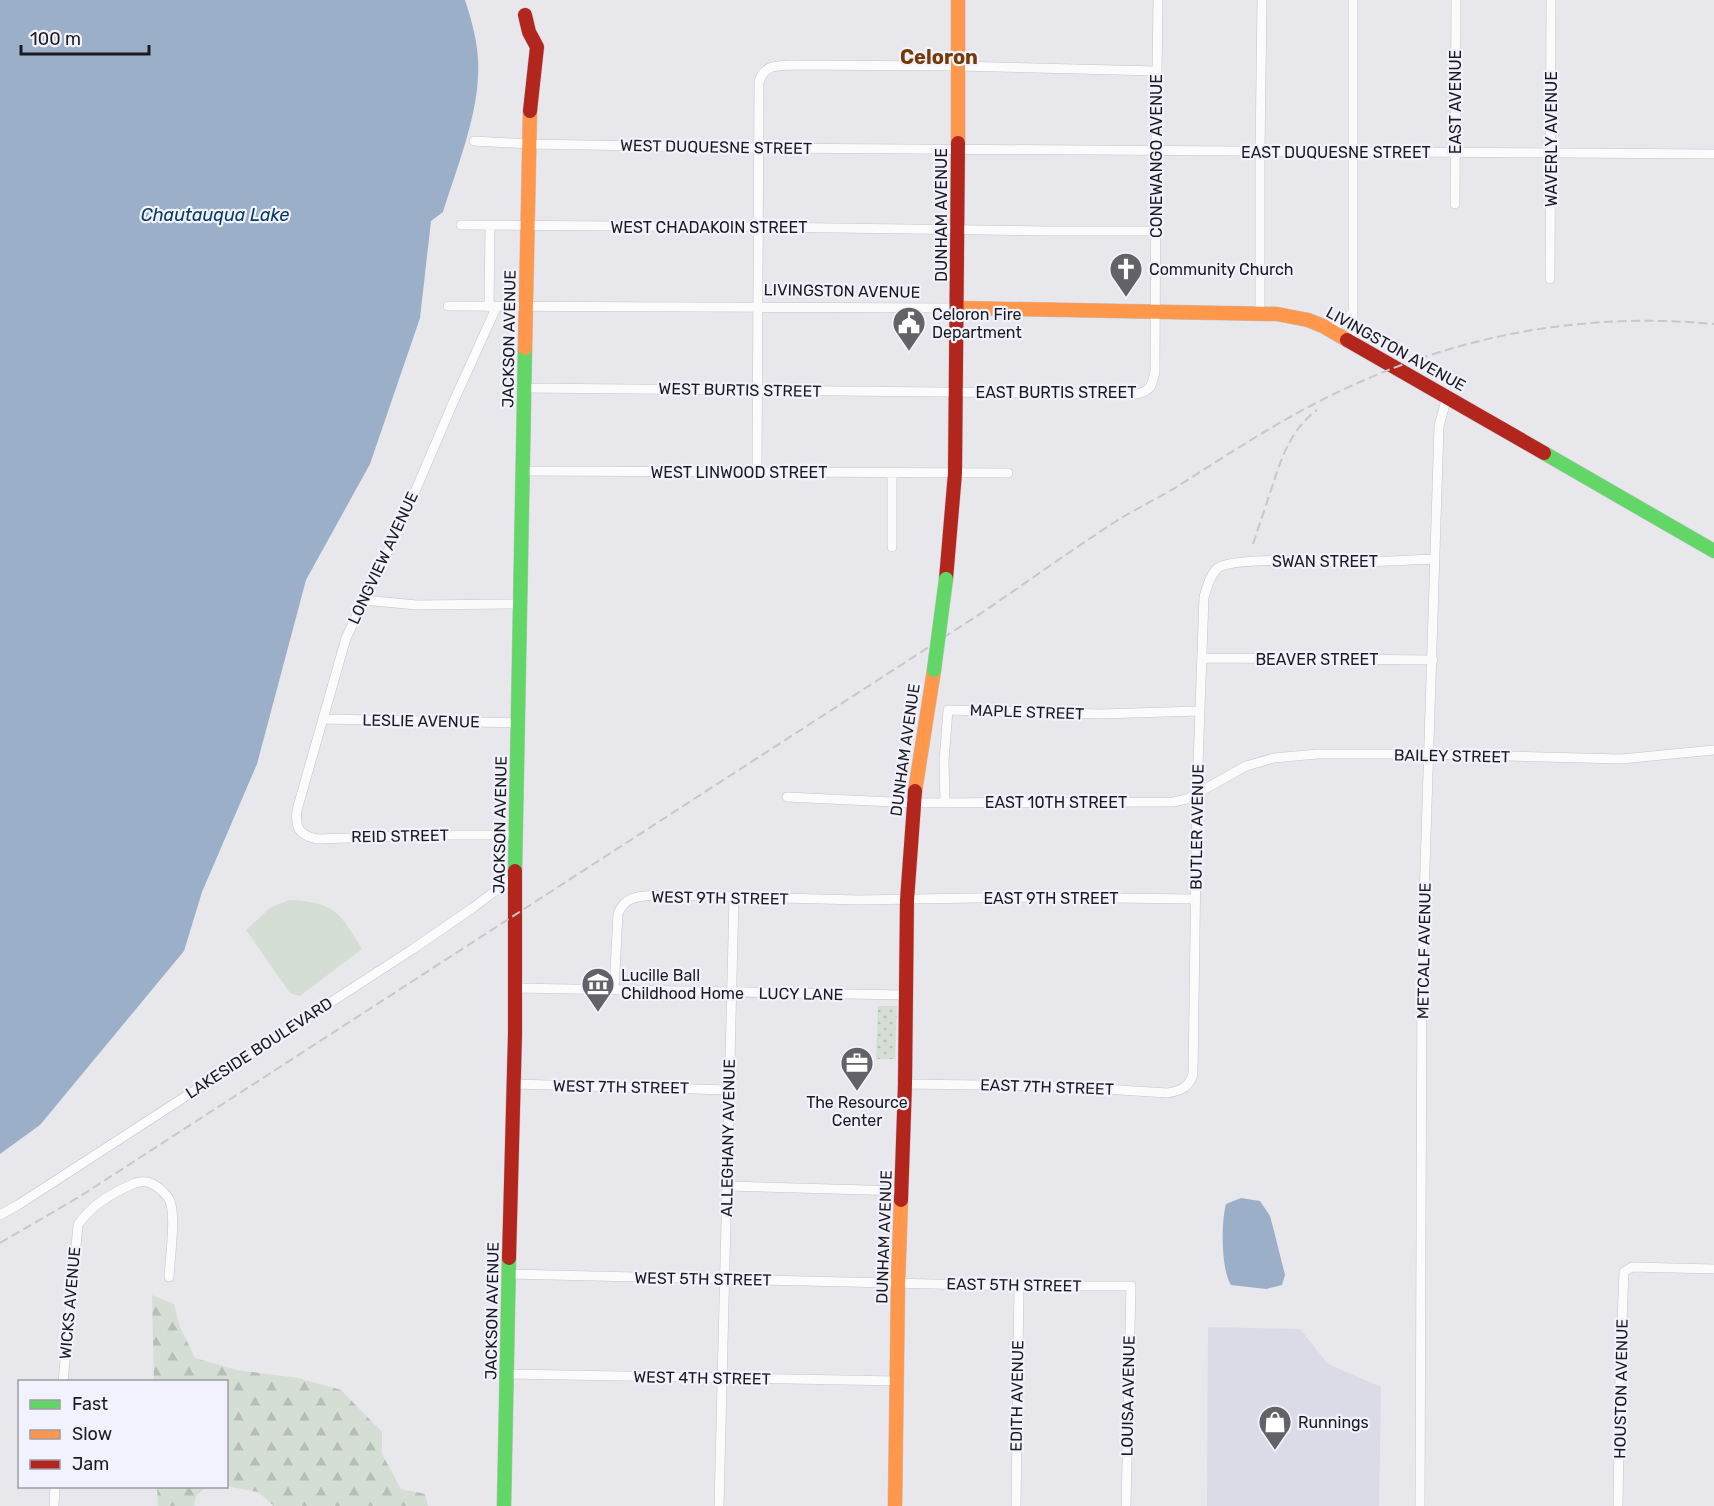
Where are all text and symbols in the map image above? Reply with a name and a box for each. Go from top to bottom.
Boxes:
scale bar [21,18,148,56]
text: 100 m [30,28,81,50]
district label: Celoron [900,45,978,69]
street label: EAST AVENUE [1446,50,1465,154]
street label: WAVERLY AVENUE [1542,71,1561,207]
street label: CONEWANGO AVENUE [1147,74,1166,238]
street label: WEST DUQUESNE STREET [620,136,812,158]
street label: EAST DUQUESNE STREET [1241,143,1431,162]
street label: DUNHAM AVENUE [932,148,951,282]
water label: Chautauqua Lake [141,204,289,226]
street label: WEST CHADAKOIN STREET [611,218,807,237]
church icon: Community Church [1108,251,1144,298]
place label: Community Church [1149,260,1294,279]
street label: JACKSON AVENUE [498,270,520,408]
street label: LIVINGSTON AVENUE [764,280,920,302]
street label: LIVINGSTON AVENUE [1323,303,1469,395]
public building icon: Celoron Fire Department [891,305,927,352]
place label: Celoron Fire Department [932,305,1022,342]
street label: WEST BURTIS STREET [658,379,822,401]
street label: EAST BURTIS STREET [976,383,1136,402]
street label: WEST LINWOOD STREET [650,463,828,482]
street label: LONGVIEW AVENUE [344,489,422,627]
street label: SWAN STREET [1272,552,1378,571]
street label: BEAVER STREET [1255,650,1379,669]
street label: DUNHAM AVENUE [886,682,924,818]
street label: MAPLE STREET [969,701,1085,723]
street label: LESLIE AVENUE [362,710,480,732]
street label: BAILEY STREET [1394,745,1510,767]
street label: JACKSON AVENUE [489,756,511,894]
street label: BUTLER AVENUE [1186,764,1208,890]
street label: EAST 10TH STREET [985,793,1127,812]
street label: REID STREET [351,826,449,846]
street label: METCALF AVENUE [1413,883,1435,1019]
street label: WEST 9TH STREET [651,887,789,909]
street label: EAST 9TH STREET [983,889,1119,908]
museum icon: Lucille Ball Childhood Home [580,966,616,1013]
place label: Lucille Ball Childhood Home [621,966,744,1003]
street label: LUCY LANE [759,984,843,1004]
street label: LAKESIDE BOULEVARD [182,993,336,1103]
office icon: The Resource Center [839,1045,875,1092]
street label: ALLEGHANY AVENUE [717,1059,739,1217]
street label: EAST 7TH STREET [980,1075,1114,1099]
street label: WEST 7TH STREET [553,1076,689,1098]
place label: The Resource Center [806,1093,908,1130]
street label: DUNHAM AVENUE [872,1170,896,1304]
street label: JACKSON AVENUE [481,1242,503,1380]
street label: WICKS AVENUE [56,1246,84,1360]
street label: WEST 5TH STREET [634,1268,772,1290]
street label: EAST 5TH STREET [946,1274,1082,1296]
street label: HOUSTON AVENUE [1610,1319,1632,1459]
street label: LOUISA AVENUE [1117,1335,1139,1457]
street label: EDITH AVENUE [1007,1340,1027,1452]
street label: WEST 4TH STREET [633,1367,771,1389]
legend [18,1380,228,1488]
text: Fast [72,1393,108,1415]
shop icon: Runnings [1257,1404,1293,1451]
place label: Runnings [1298,1413,1369,1432]
text: Slow [72,1423,112,1445]
text: Jam [72,1453,109,1475]

